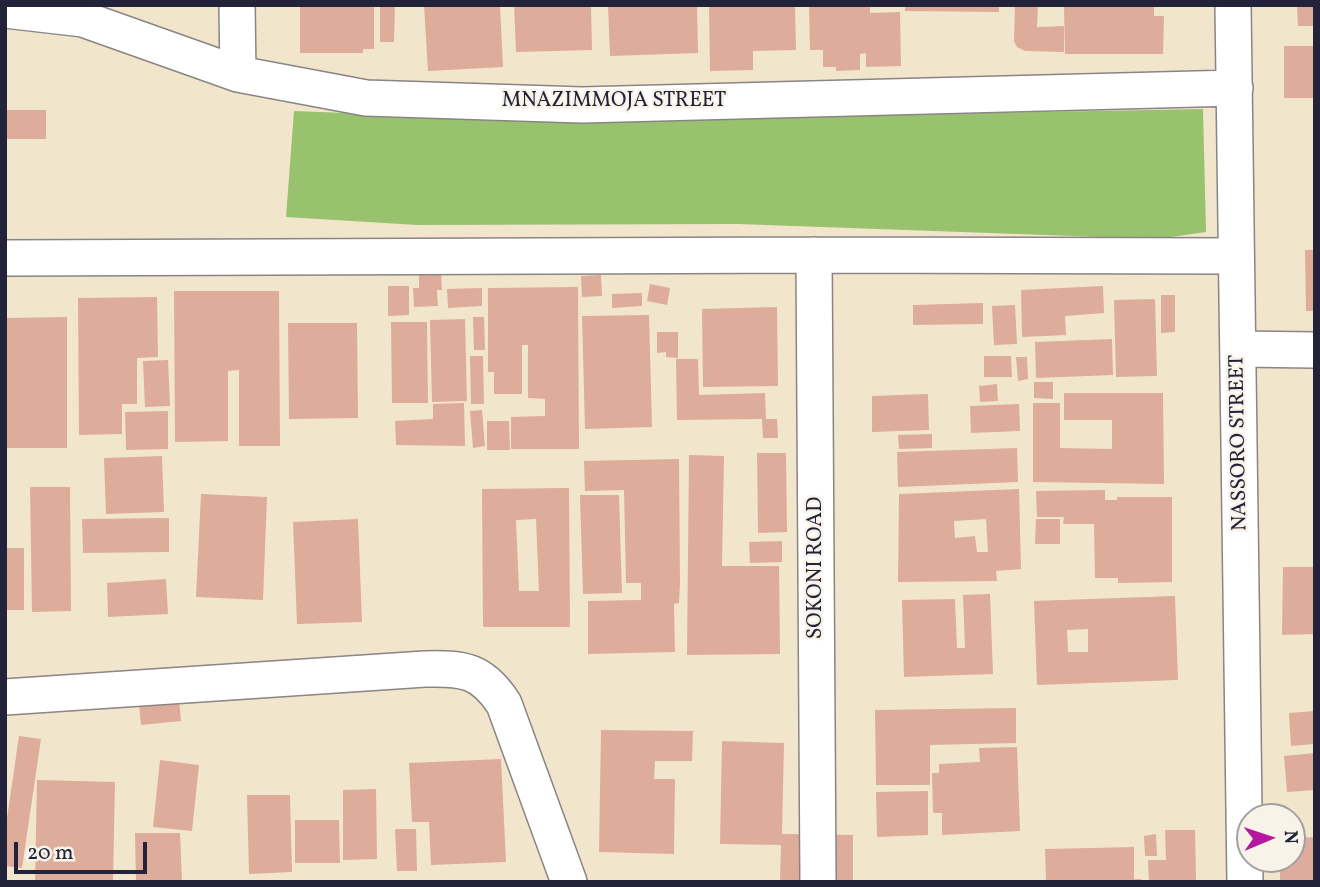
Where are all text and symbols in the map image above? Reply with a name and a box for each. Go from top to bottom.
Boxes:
street label: MNAZIMMOJA STREET [502,89,726,115]
street label: NASSORO STREET [1226,355,1254,531]
street label: SOKONI ROAD [804,497,830,639]
north arrow [1236,803,1306,873]
scale bar [18,828,150,872]
text: N [1277,830,1303,845]
text: 20 m [27,839,73,868]

